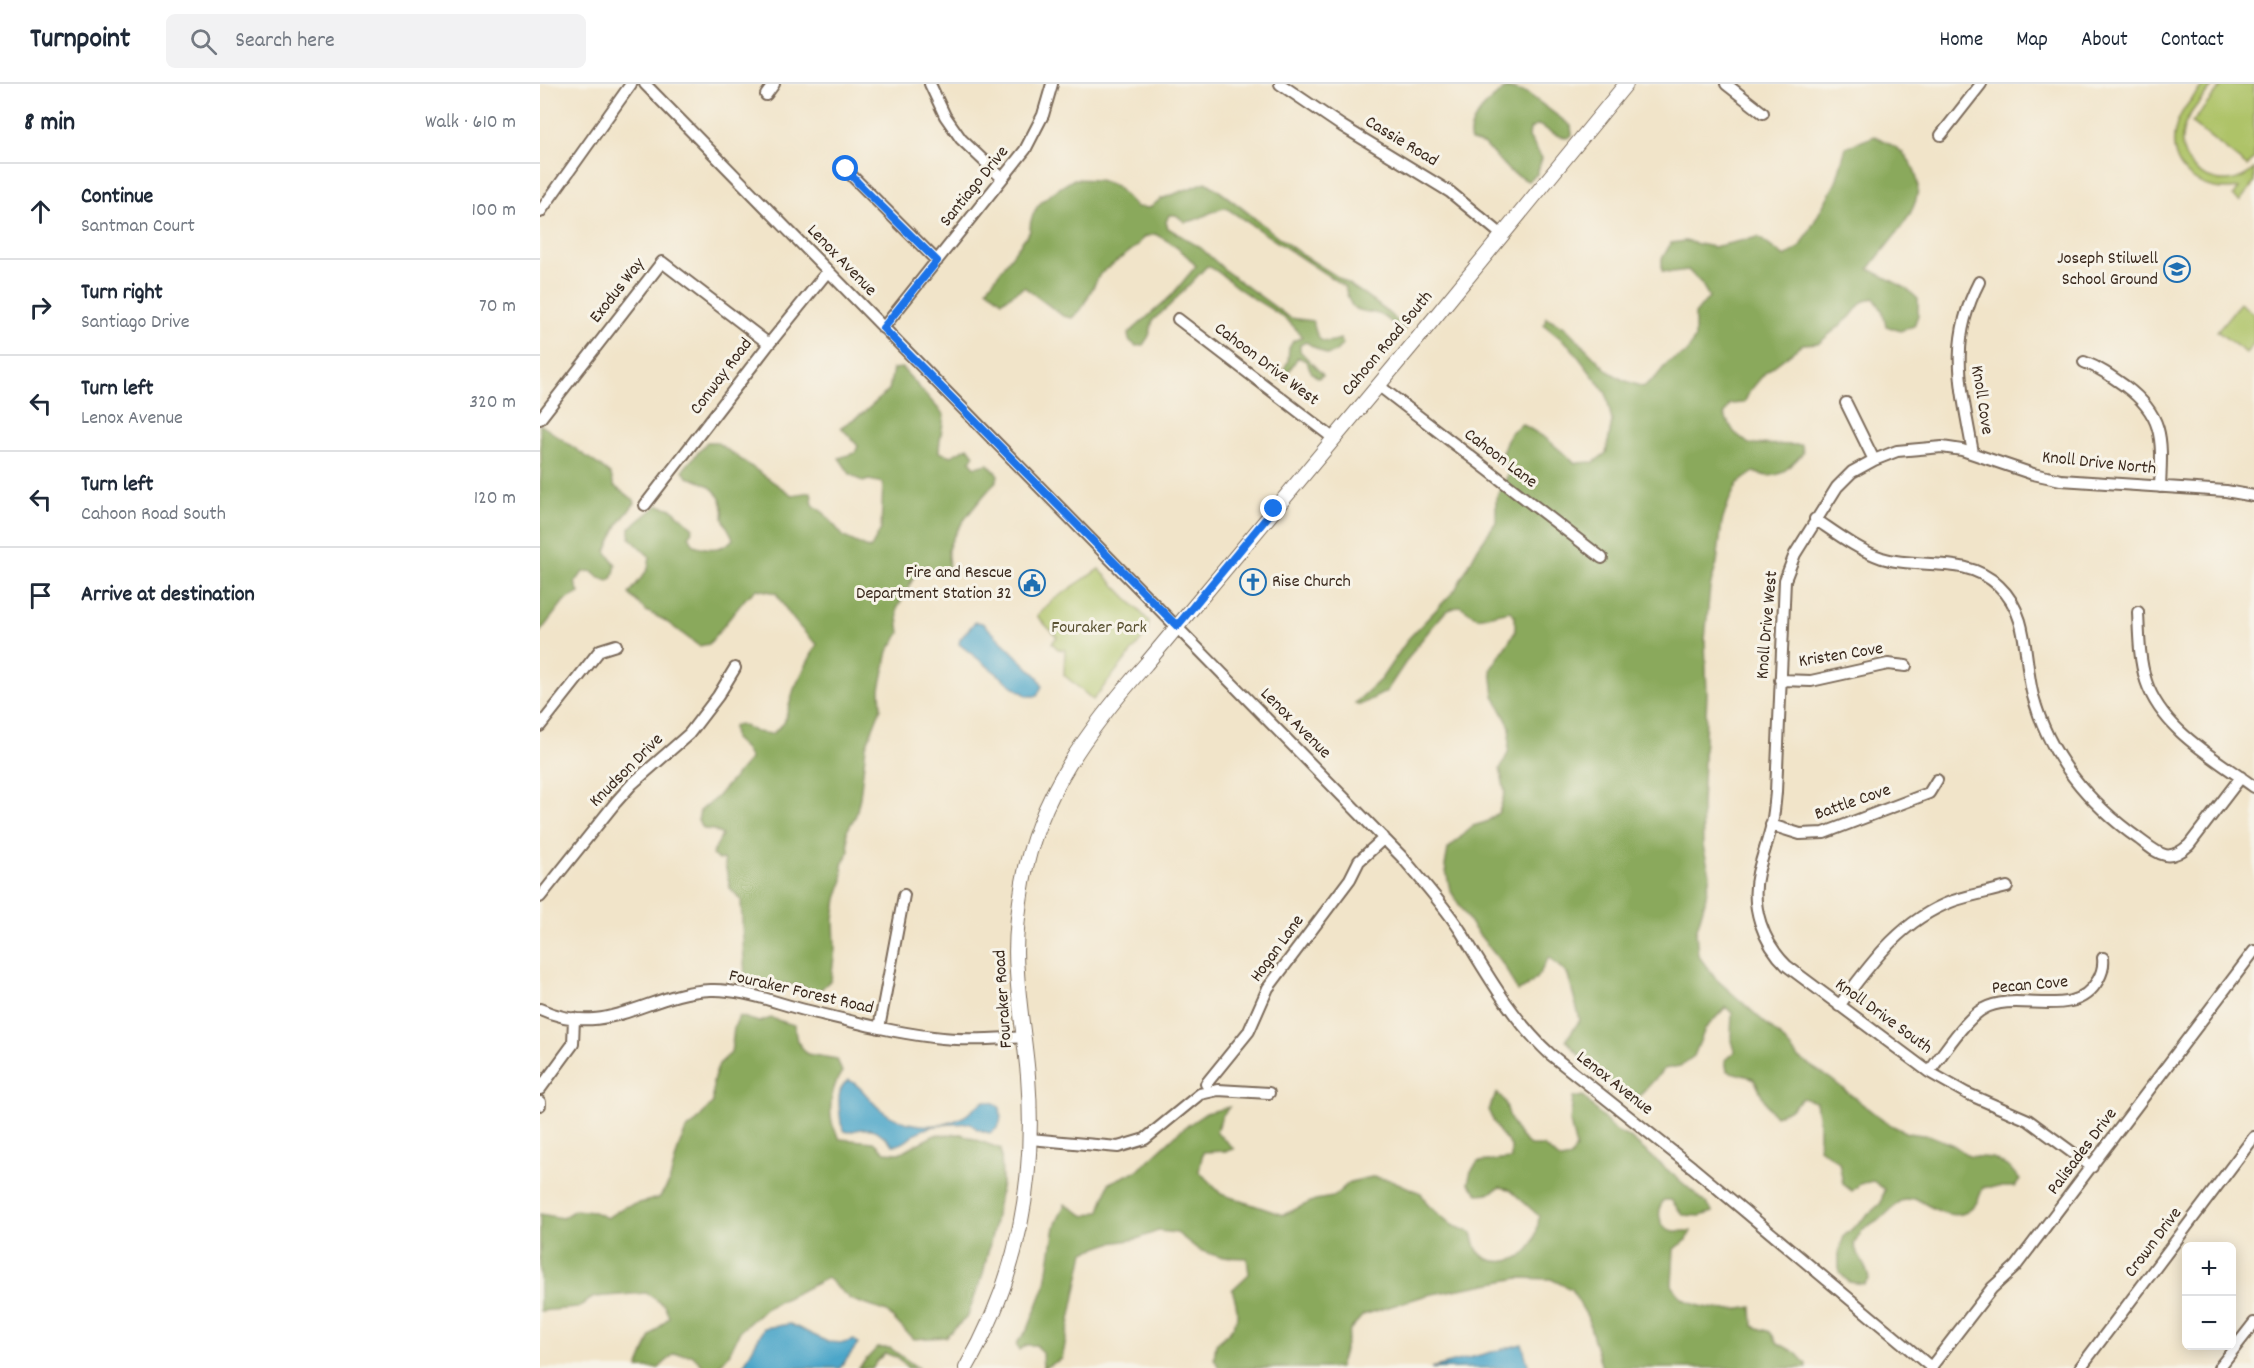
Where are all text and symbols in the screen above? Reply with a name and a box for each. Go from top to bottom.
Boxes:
search box [166,14,586,68]
text: Turnpoint [30,21,130,61]
icon: search [187,25,220,58]
text: Search here [235,26,335,57]
text: Home [1939,26,1983,56]
text: Map [2016,26,2048,56]
text: About [2081,26,2128,56]
text: Contact [2161,26,2224,56]
text: 8 min [24,105,75,142]
text: Walk · 610 m [425,109,516,137]
street label: Cassie Road [1360,110,1442,174]
street label: Santiago Drive [935,141,1016,233]
route start [832,155,858,181]
text: Continue [81,182,153,213]
icon: ahead [24,195,57,228]
text: 100 m [472,197,516,225]
text: Santman Court [81,213,195,241]
street label: Lenox Avenue [800,219,882,303]
place label: Joseph Stilwell School Ground [2057,247,2159,293]
street label: Exodus Way [584,252,652,329]
school or university icon: Joseph Stilwell School Ground [2162,254,2192,284]
text: Turn right [81,278,163,309]
street label: Cahoon Road South [1337,286,1439,402]
icon: right [24,291,57,324]
text: 70 m [479,293,516,321]
text: Santiago Drive [81,309,190,337]
street label: Cahoon Drive West [1208,317,1324,413]
street label: Conway Road [685,333,759,421]
street label: Knoll Cove [1963,364,1999,436]
text: Turn left [81,374,153,405]
icon: left [24,387,57,420]
text: 320 m [469,389,516,417]
text: Lenox Avenue [81,405,183,433]
street label: Cahoon Lane [1458,423,1542,495]
street label: Knoll Drive North [2041,446,2157,482]
text: Turn left [81,470,153,501]
icon: left [24,483,57,516]
text: 120 m [474,485,516,513]
route end [1260,495,1286,521]
text: Cahoon Road South [81,501,226,529]
place label: Fire and Rescue Department Station 32 [856,561,1012,607]
church icon: Rise Church [1238,567,1268,597]
public building icon: Fire and Rescue Department Station 32 [1017,568,1047,598]
street label: Knoll Drive West [1751,569,1785,680]
place label: Rise Church [1272,570,1351,595]
icon: arrive [24,579,57,612]
text: Arrive at destination [81,580,255,611]
park label: Fouraker Park [1051,616,1147,641]
street label: Kristen Cove [1797,637,1885,675]
street label: Lenox Avenue [1254,683,1336,765]
street label: Knudson Drive [584,728,670,814]
street label: Battle Cove [1812,778,1894,828]
street label: Hogan Lane [1245,910,1311,988]
street label: Fouraker Road [988,949,1020,1049]
street label: Fouraker Forest Road [726,964,876,1022]
street label: Pecan Cove [1991,970,2069,1002]
street label: Knoll Drive South [1829,973,1937,1061]
street label: Lenox Avenue [1570,1046,1658,1122]
street label: Palisades Drive [2042,1103,2124,1201]
street label: Crown Drive [2119,1203,2189,1283]
map controls [2182,1242,2236,1350]
button: + [2182,1242,2236,1296]
button: − [2182,1296,2236,1350]

